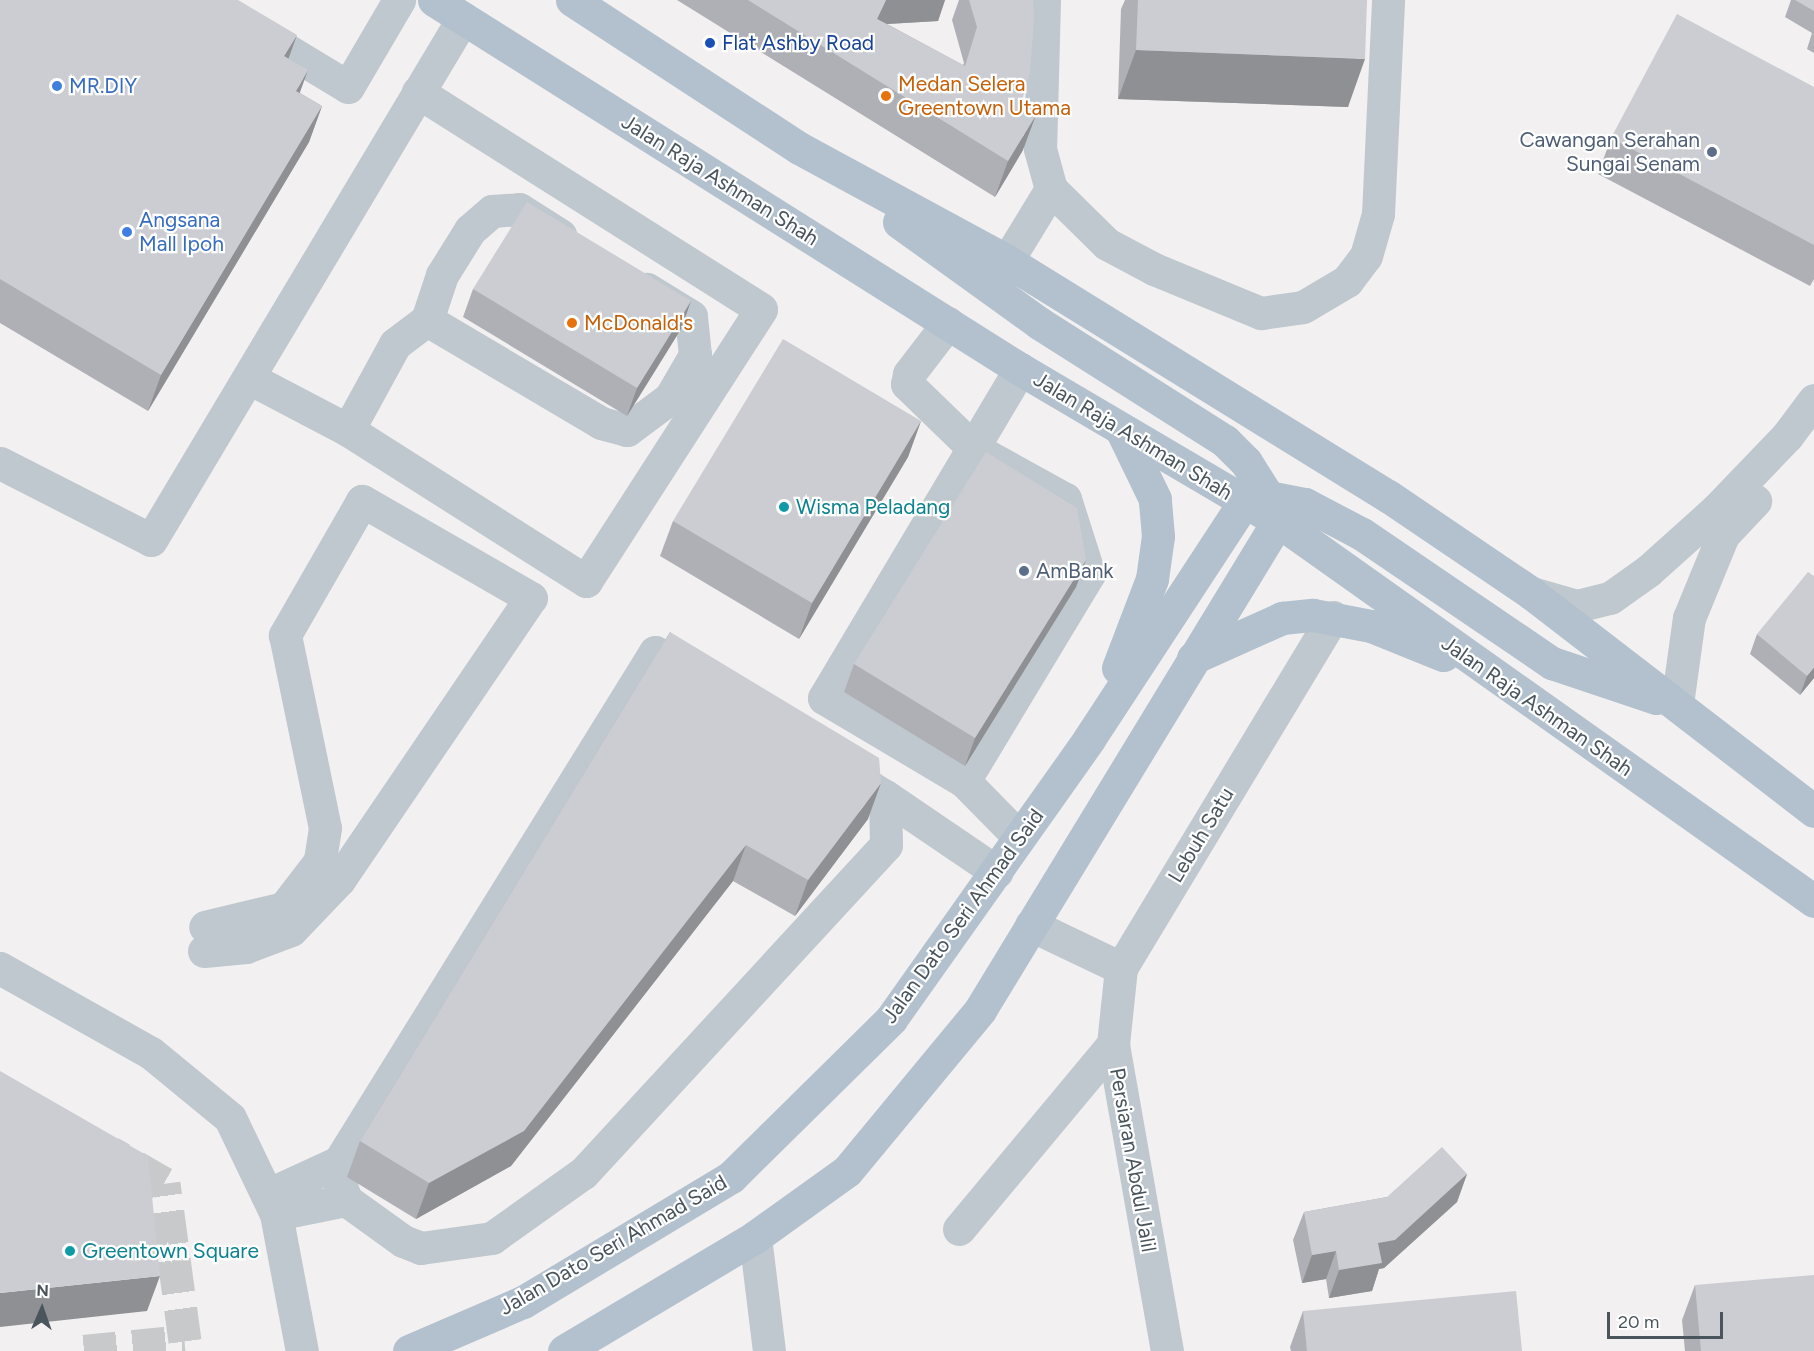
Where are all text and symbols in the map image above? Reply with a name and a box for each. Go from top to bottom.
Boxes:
place label: Flat Ashby Road [722,30,874,56]
marker: Flat Ashby Road [703,36,717,50]
place label: Medan Selera Greentown Utama [898,71,1071,121]
place label: MR.DIY [69,73,137,99]
marker: MR.DIY [50,79,64,93]
marker: Medan Selera Greentown Utama [879,89,893,103]
street label: Jalan Raja Ashman Shah [617,109,823,251]
place label: Cawangan Serahan Sungai Senam [1519,127,1700,177]
marker: Cawangan Serahan Sungai Senam [1705,145,1719,159]
place label: Angsana Mall Ipoh [139,207,224,257]
marker: Angsana Mall Ipoh [120,225,134,239]
place label: McDonald's [584,310,693,336]
marker: McDonald's [565,316,579,330]
street label: Jalan Raja Ashman Shah [1029,367,1237,505]
place label: Wisma Peladang [796,494,950,520]
marker: Wisma Peladang [777,500,791,514]
place label: AmBank [1036,558,1114,584]
marker: AmBank [1017,564,1031,578]
street label: Jalan Raja Ashman Shah [1437,630,1637,782]
street label: Lebuh Satu [1163,783,1239,887]
street label: Jalan Dato Seri Ahmad Said [877,804,1049,1028]
street label: Persiaran Abdul Jalil [1104,1066,1162,1254]
street label: Jalan Dato Seri Ahmad Said [495,1169,731,1321]
place label: Greentown Square [82,1238,259,1264]
marker: Greentown Square [63,1244,77,1258]
north arrow [12,1279,72,1339]
text: N [36,1281,49,1300]
scale bar [1610,1300,1726,1338]
text: 20 m [1618,1311,1659,1333]

